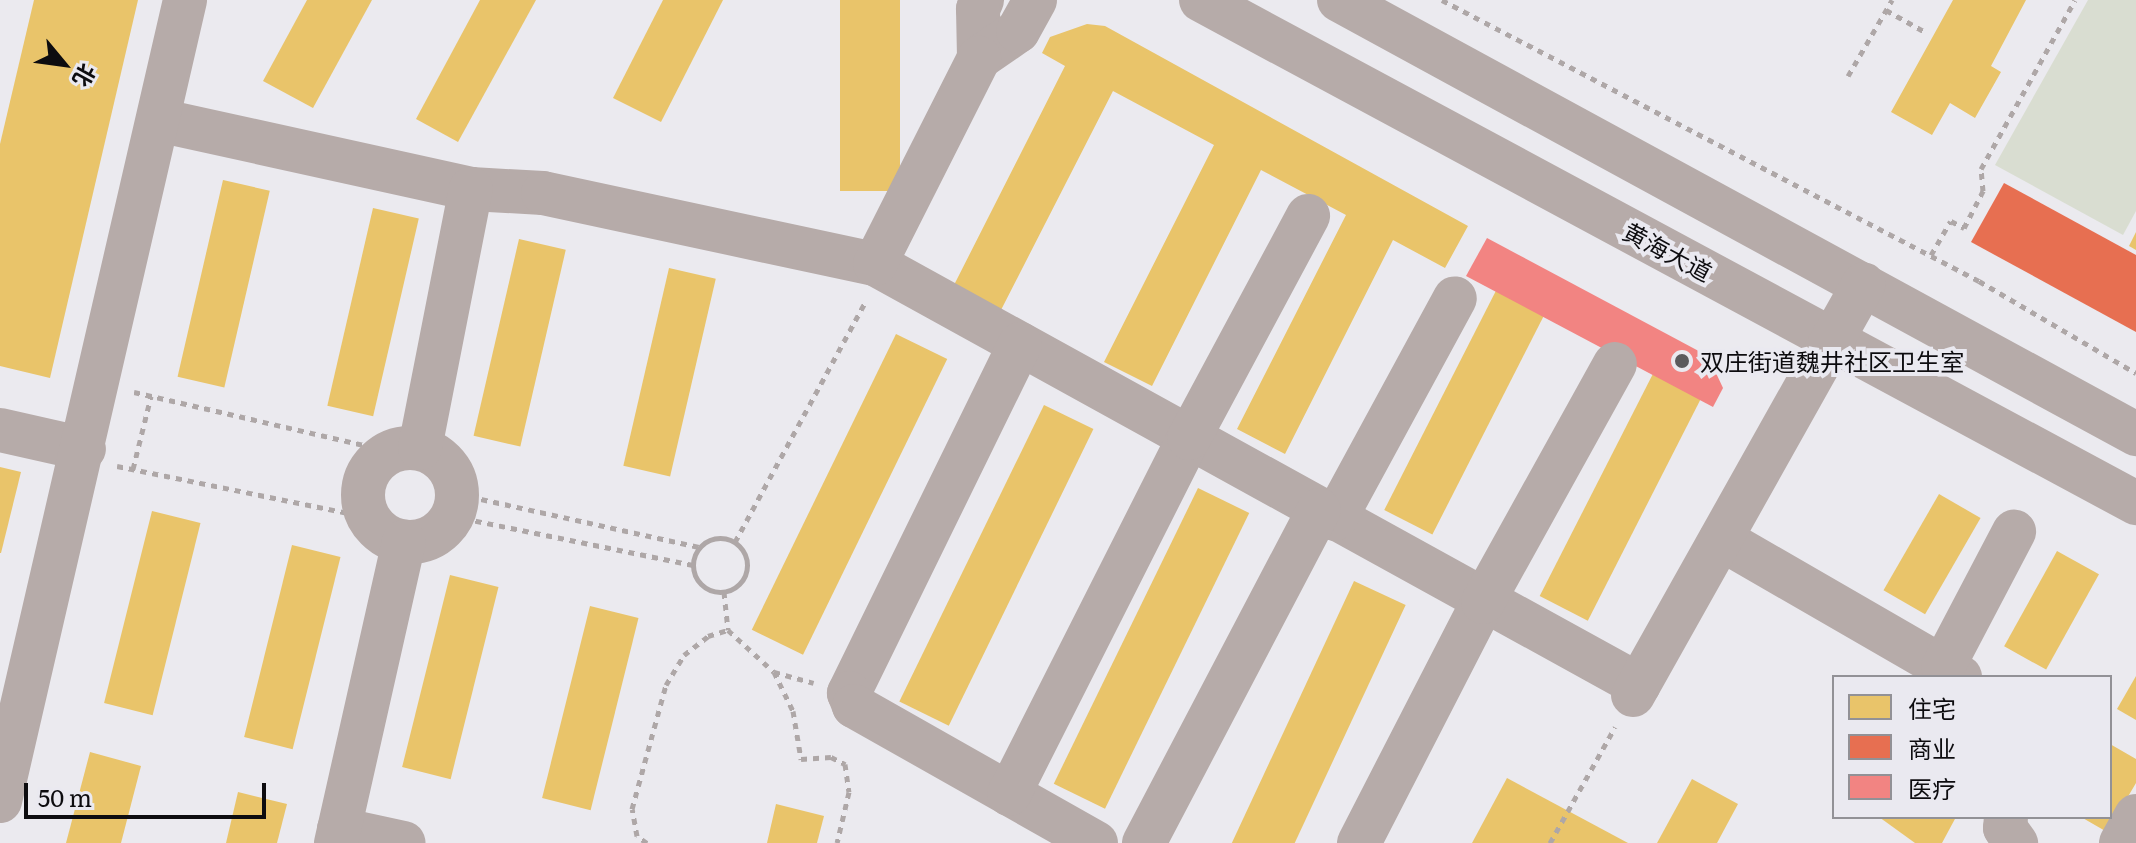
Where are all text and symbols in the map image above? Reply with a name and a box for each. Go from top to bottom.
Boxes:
north arrow [24,24,104,104]
text: 北 [66,58,105,93]
street label: 黄海大道 [1619,216,1717,286]
place label: 双庄街道魏井社区卫生室 [1700,347,1964,375]
marker: 双庄街道魏井社区卫生室 [1671,350,1693,372]
legend [1832,675,2112,819]
text: 住宅 [1908,690,1956,725]
text: 商业 [1908,730,1956,765]
scale bar [28,767,270,817]
text: 医疗 [1908,770,1956,805]
text: 50 m [38,779,92,814]

